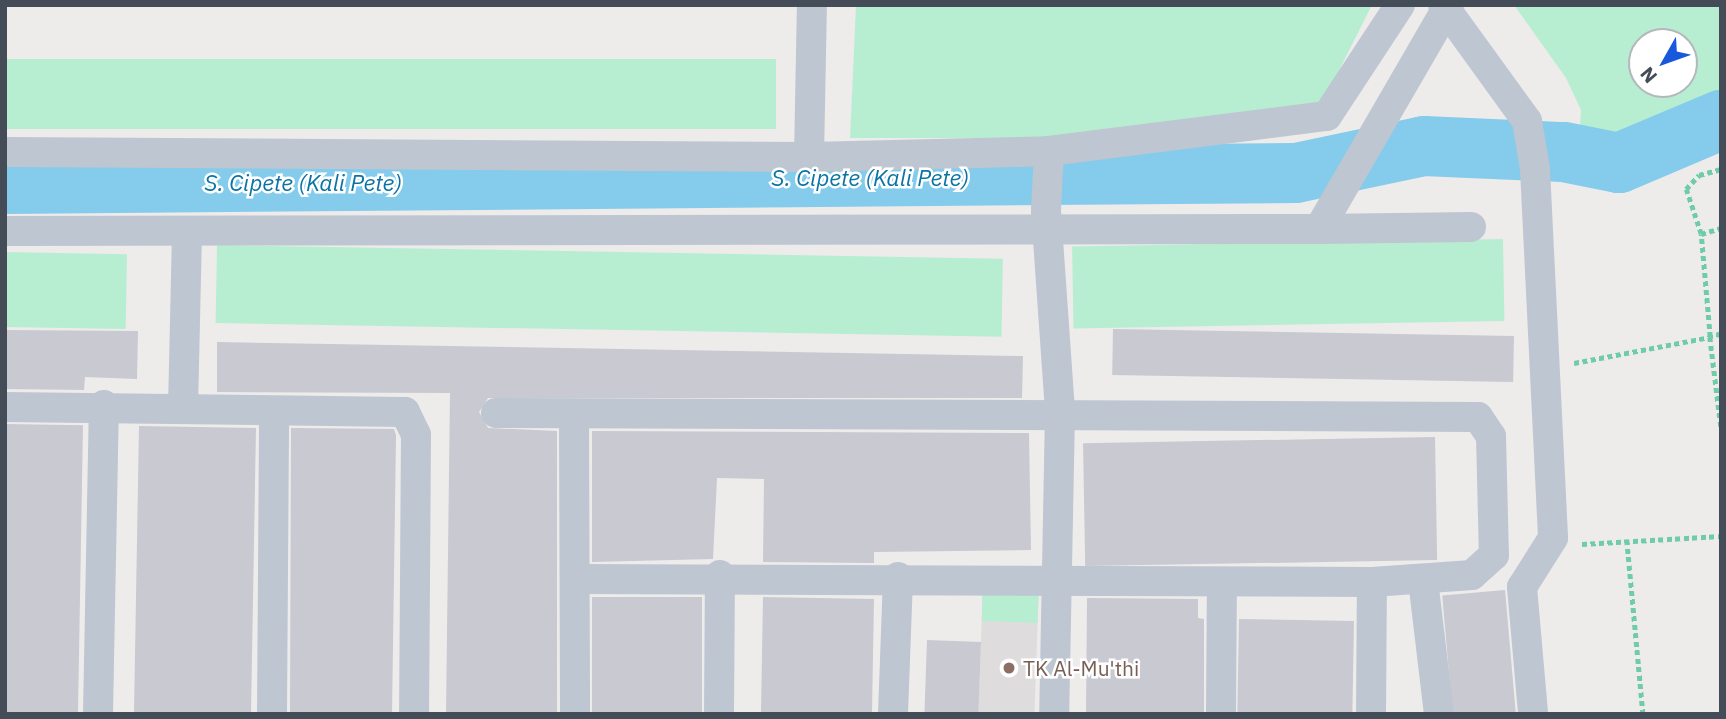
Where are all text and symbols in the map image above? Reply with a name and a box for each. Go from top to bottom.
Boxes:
north arrow [1628,28,1698,98]
text: N [1635,62,1662,88]
water label: S. Cipete (Kali Pete) [771,163,969,191]
water label: S. Cipete (Kali Pete) [204,168,402,196]
place label: TK Al-Mu'thi [1023,655,1139,681]
marker: TK Al-Mu'thi [1001,660,1017,676]

